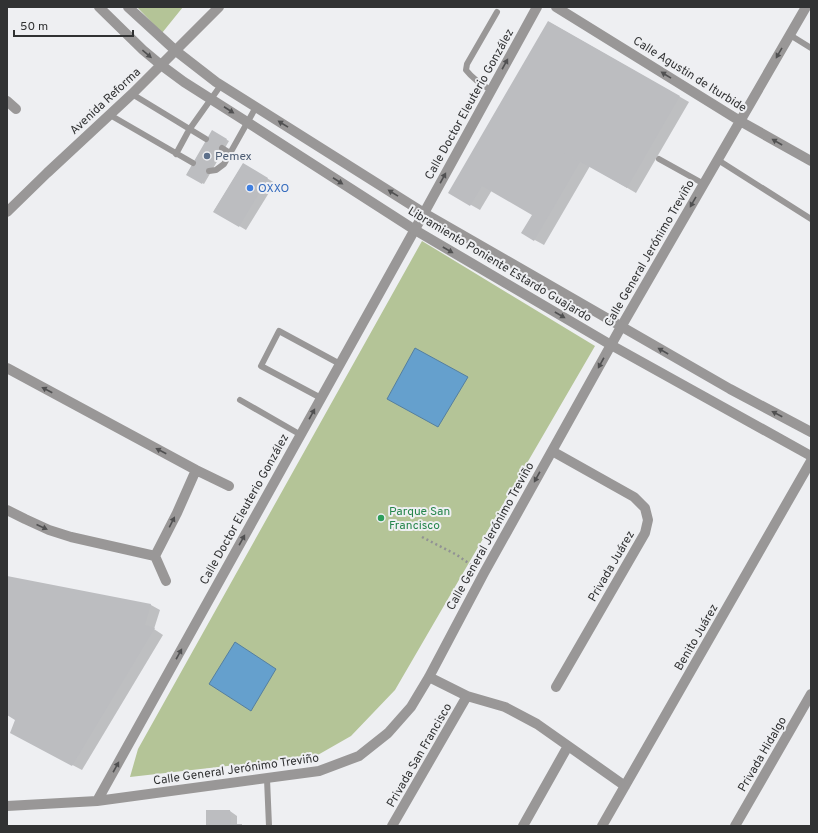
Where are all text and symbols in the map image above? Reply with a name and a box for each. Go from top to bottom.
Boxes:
scale bar [14,12,133,38]
text: 50 m [20,19,48,35]
street label: Calle Doctor Eleuterio González [422,26,518,183]
street label: Calle Agustin de Iturbide [630,33,749,116]
one-way arrow [776,47,783,59]
one-way arrow [142,49,152,58]
one-way arrow [502,59,509,70]
street label: Avenida Reforma [67,65,145,139]
one-way arrow [660,71,672,78]
one-way arrow [223,107,235,114]
one-way arrow [277,121,289,128]
one-way arrow [771,138,783,145]
place label: Pemex [215,149,252,165]
marker: Pemex [202,151,212,161]
one-way arrow [440,173,446,184]
one-way arrow [333,177,343,185]
street label: Calle General Jerónimo Treviño [601,177,699,330]
place label: OXXO [258,181,289,197]
marker: OXXO [245,183,255,193]
one-way arrow [388,190,399,197]
one-way arrow [690,196,697,208]
street label: Libramiento Poniente Estardo Guajardo [405,204,595,326]
one-way arrow [442,246,454,253]
one-way arrow [554,312,566,319]
one-way arrow [657,347,669,354]
one-way arrow [597,357,604,369]
one-way arrow [41,387,53,393]
one-way arrow [309,408,315,420]
one-way arrow [771,411,782,417]
street label: Calle Doctor Eleuterio González [197,431,293,588]
one-way arrow [156,448,167,455]
street label: Calle General Jerónimo Treviño [443,459,539,614]
one-way arrow [534,471,541,483]
place label: Parque San Francisco [389,504,450,534]
marker: Parque San Francisco [376,513,386,523]
one-way arrow [169,516,176,528]
one-way arrow [36,524,48,530]
street label: Privada Juárez [585,528,639,605]
one-way arrow [239,534,245,546]
street label: Benito Juárez [671,601,722,674]
one-way arrow [176,648,182,660]
street label: Privada San Francisco [384,700,456,810]
street label: Privada Hidalgo [735,714,791,795]
street label: Calle General Jerónimo Treviño [152,750,320,790]
one-way arrow [112,762,119,773]

